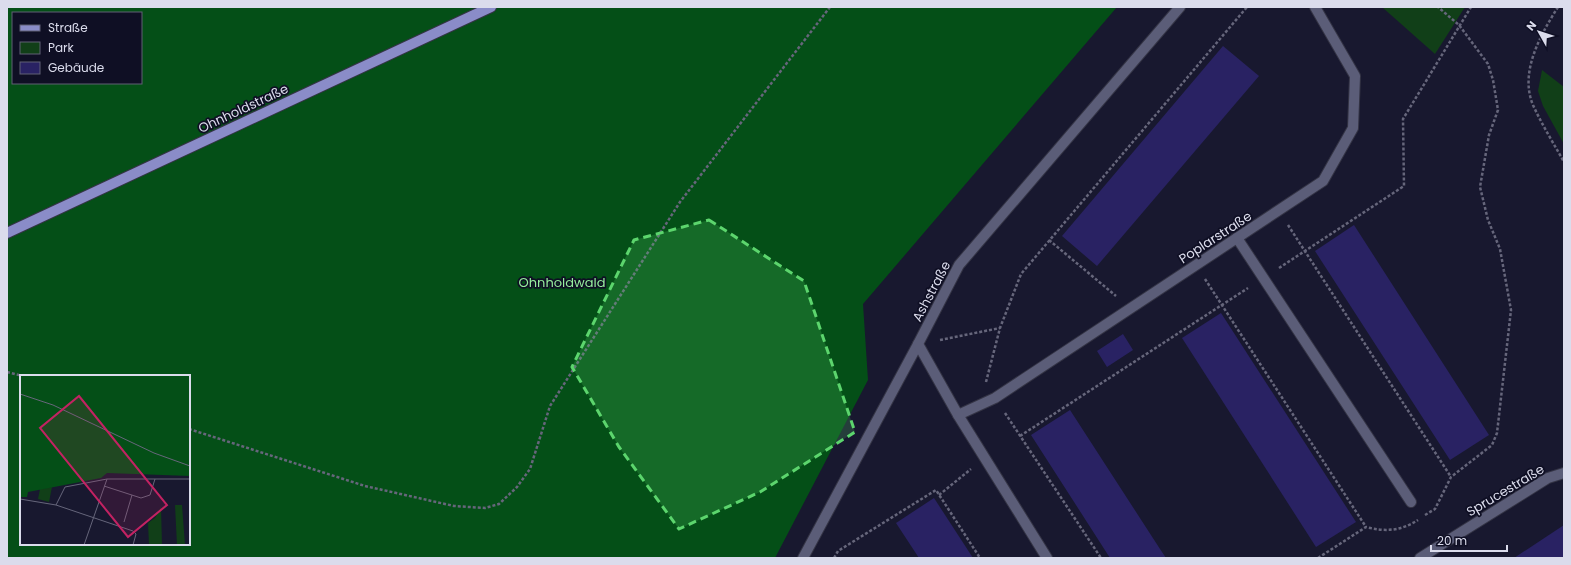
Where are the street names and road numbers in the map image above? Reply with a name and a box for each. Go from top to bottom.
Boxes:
street label: Ohnholdstraße [195,79,291,138]
street label: Poplarstraße [1175,207,1255,268]
street label: Ashstraße [908,258,955,325]
street label: Sprucestraße [1463,460,1548,521]

